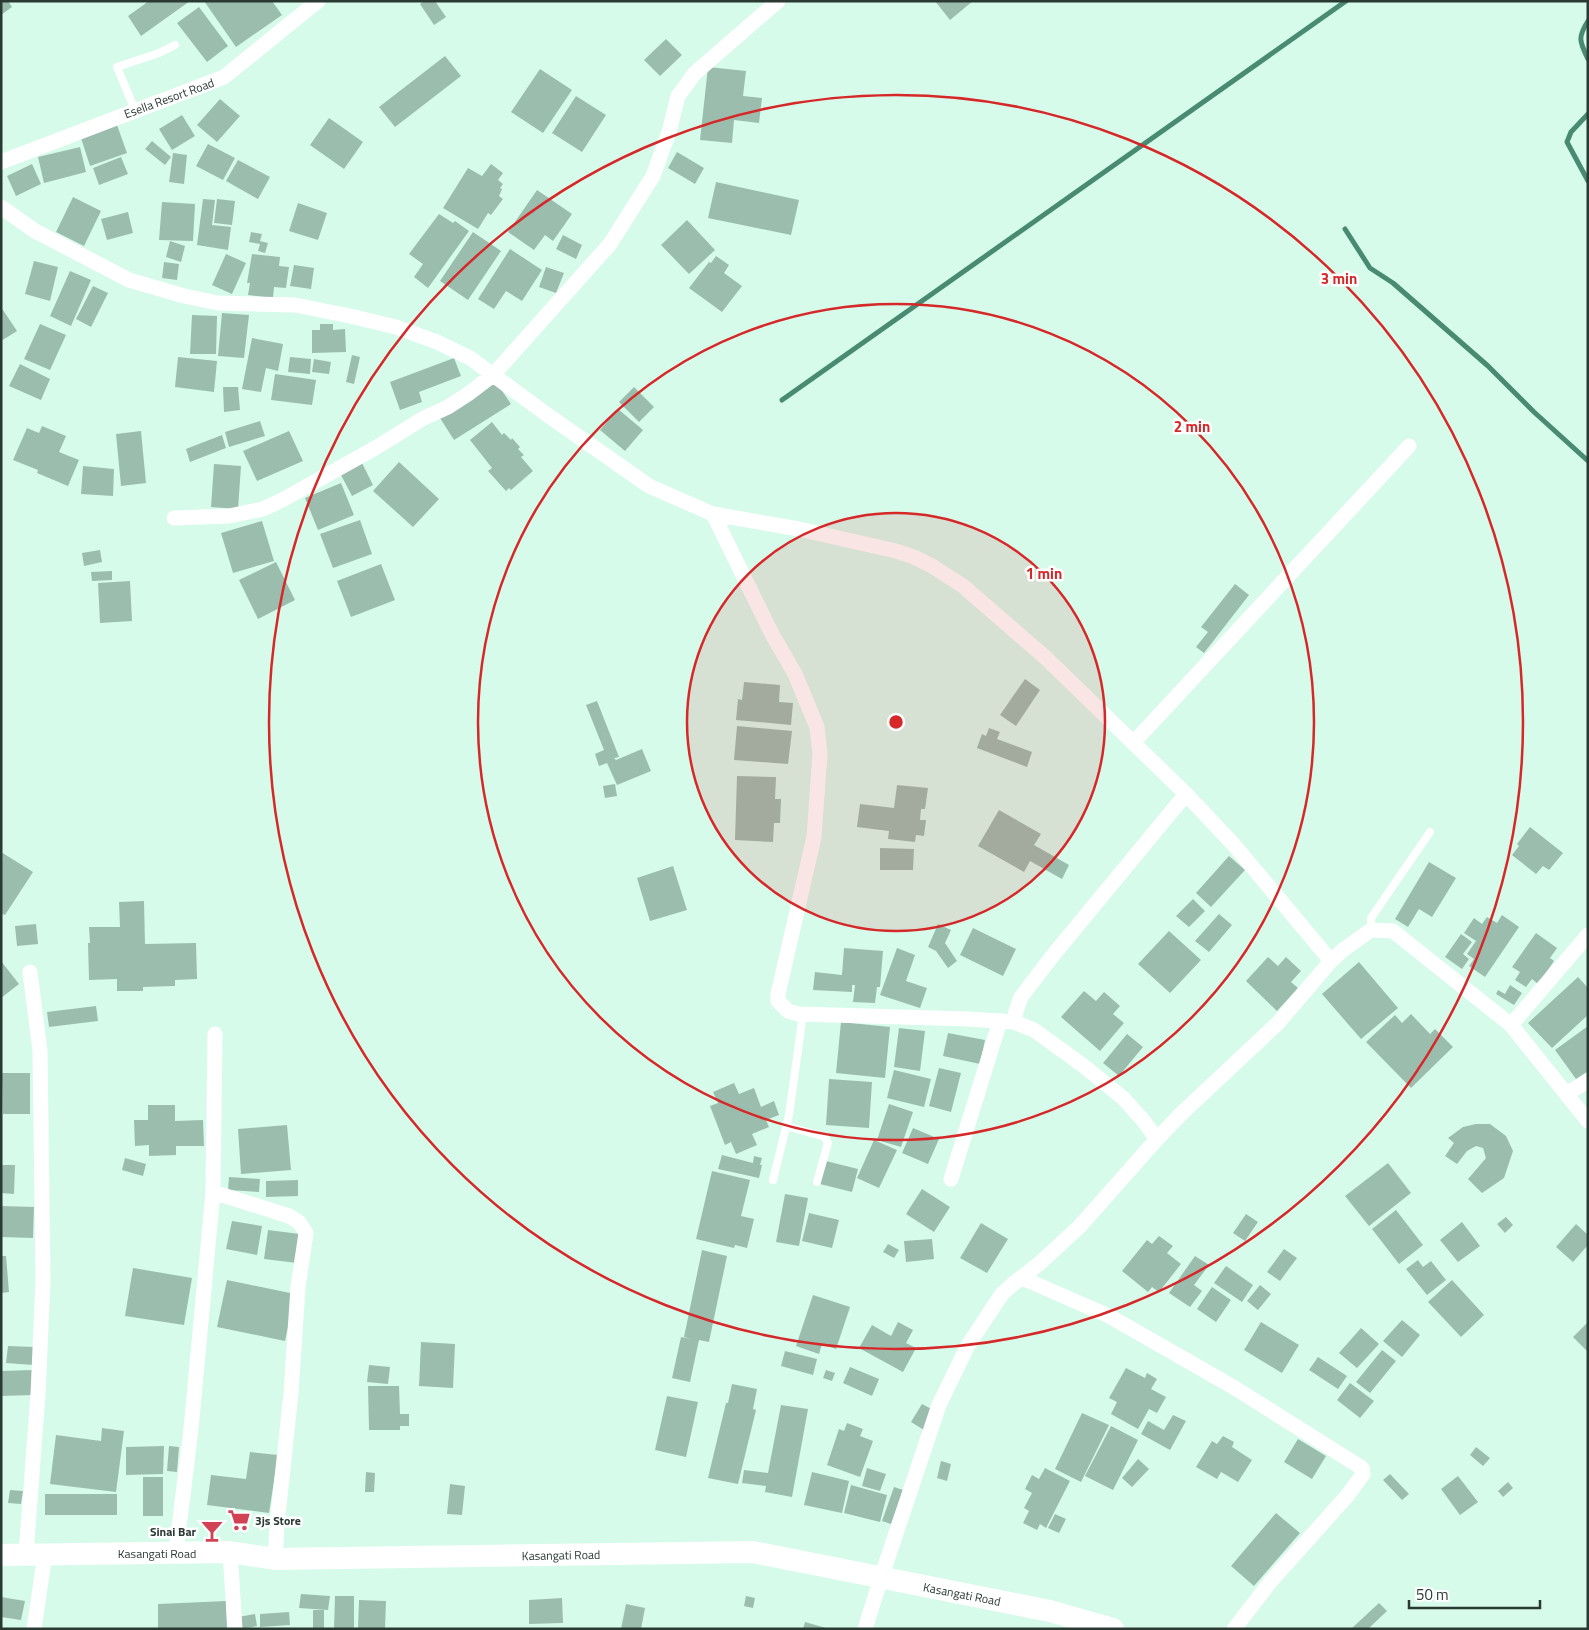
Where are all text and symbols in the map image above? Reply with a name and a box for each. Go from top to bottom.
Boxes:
street label: Esella Resort Road [121,73,217,123]
text: 3 min [1321,267,1357,290]
text: 2 min [1174,415,1210,438]
text: 1 min [1026,562,1062,585]
centre of rings [887,713,905,731]
supermarket icon: 3js Store [226,1507,252,1533]
place label: 3js Store [255,1511,301,1530]
bar icon: Sinai Bar [199,1518,225,1544]
place label: Sinai Bar [150,1522,197,1541]
street label: Kasangati Road [118,1544,196,1563]
street label: Kasangati Road [522,1545,600,1565]
street label: Kasangati Road [922,1577,1002,1611]
scale bar [1409,1578,1540,1610]
text: 50 m [1416,1583,1449,1606]

